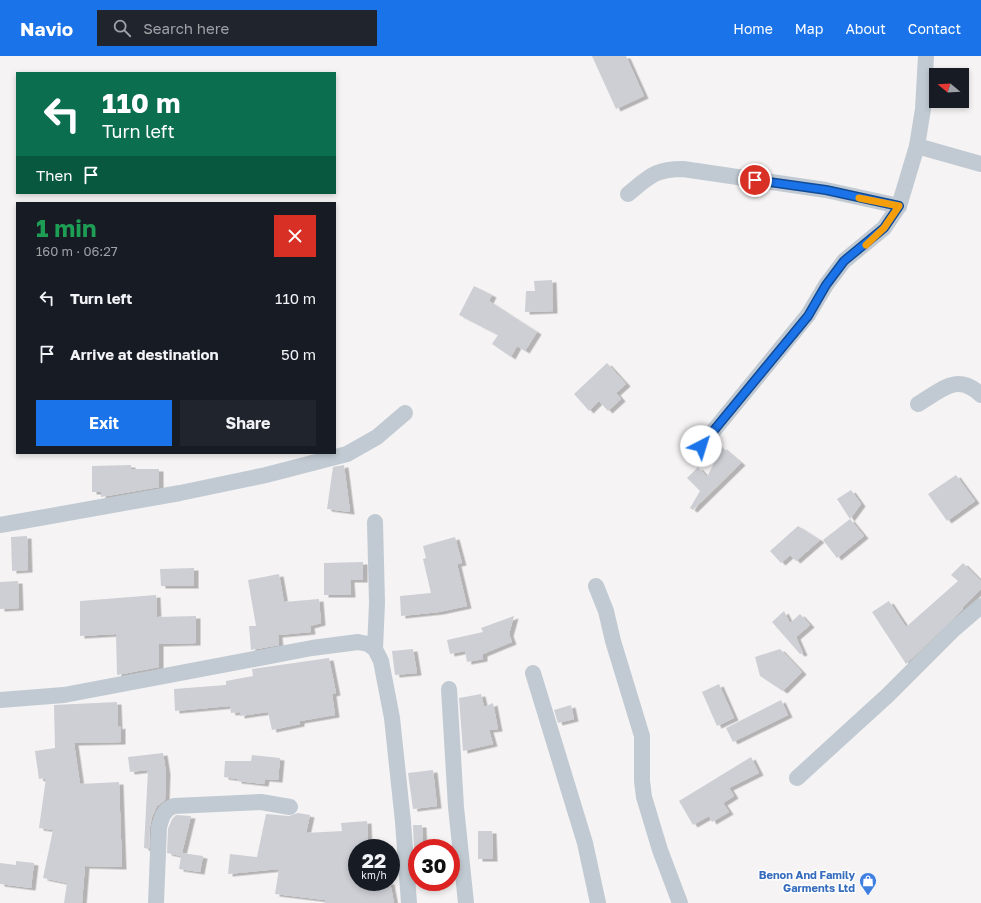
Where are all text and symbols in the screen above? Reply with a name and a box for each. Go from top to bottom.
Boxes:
search box [97,10,377,46]
text: Navio [20,17,73,40]
icon: search [111,17,133,39]
text: Search here [143,19,229,37]
text: Home [733,20,773,37]
text: Map [795,20,823,37]
text: About [845,20,886,37]
text: Contact [908,20,961,37]
north arrow [929,68,969,108]
map controls [929,68,969,108]
text: 110 m [102,86,181,119]
icon: left [36,88,88,140]
text: Turn left [102,120,175,142]
pin [738,163,772,197]
icon: arrive [80,164,102,186]
text: Then [36,166,72,184]
icon: arrive [744,169,766,191]
text: 1 min [36,213,96,242]
button: close [274,215,316,257]
text: 160 m · 06:27 [36,243,118,259]
icon: left [36,287,58,309]
text: Turn left [70,289,132,307]
text: 110 m [275,289,316,307]
icon: arrive [36,343,58,365]
text: Arrive at destination [70,345,219,363]
text: 50 m [281,345,316,363]
button: Exit [36,400,172,446]
button: Share [180,400,316,446]
position arrow [680,425,722,467]
speed limit sign: 30 [408,839,460,891]
text: 22 [362,848,386,872]
place label: Benon And Family Garments Ltd [759,868,855,894]
text: km/h [361,869,387,881]
shop icon: Benon And Family Garments Ltd [858,871,878,896]

